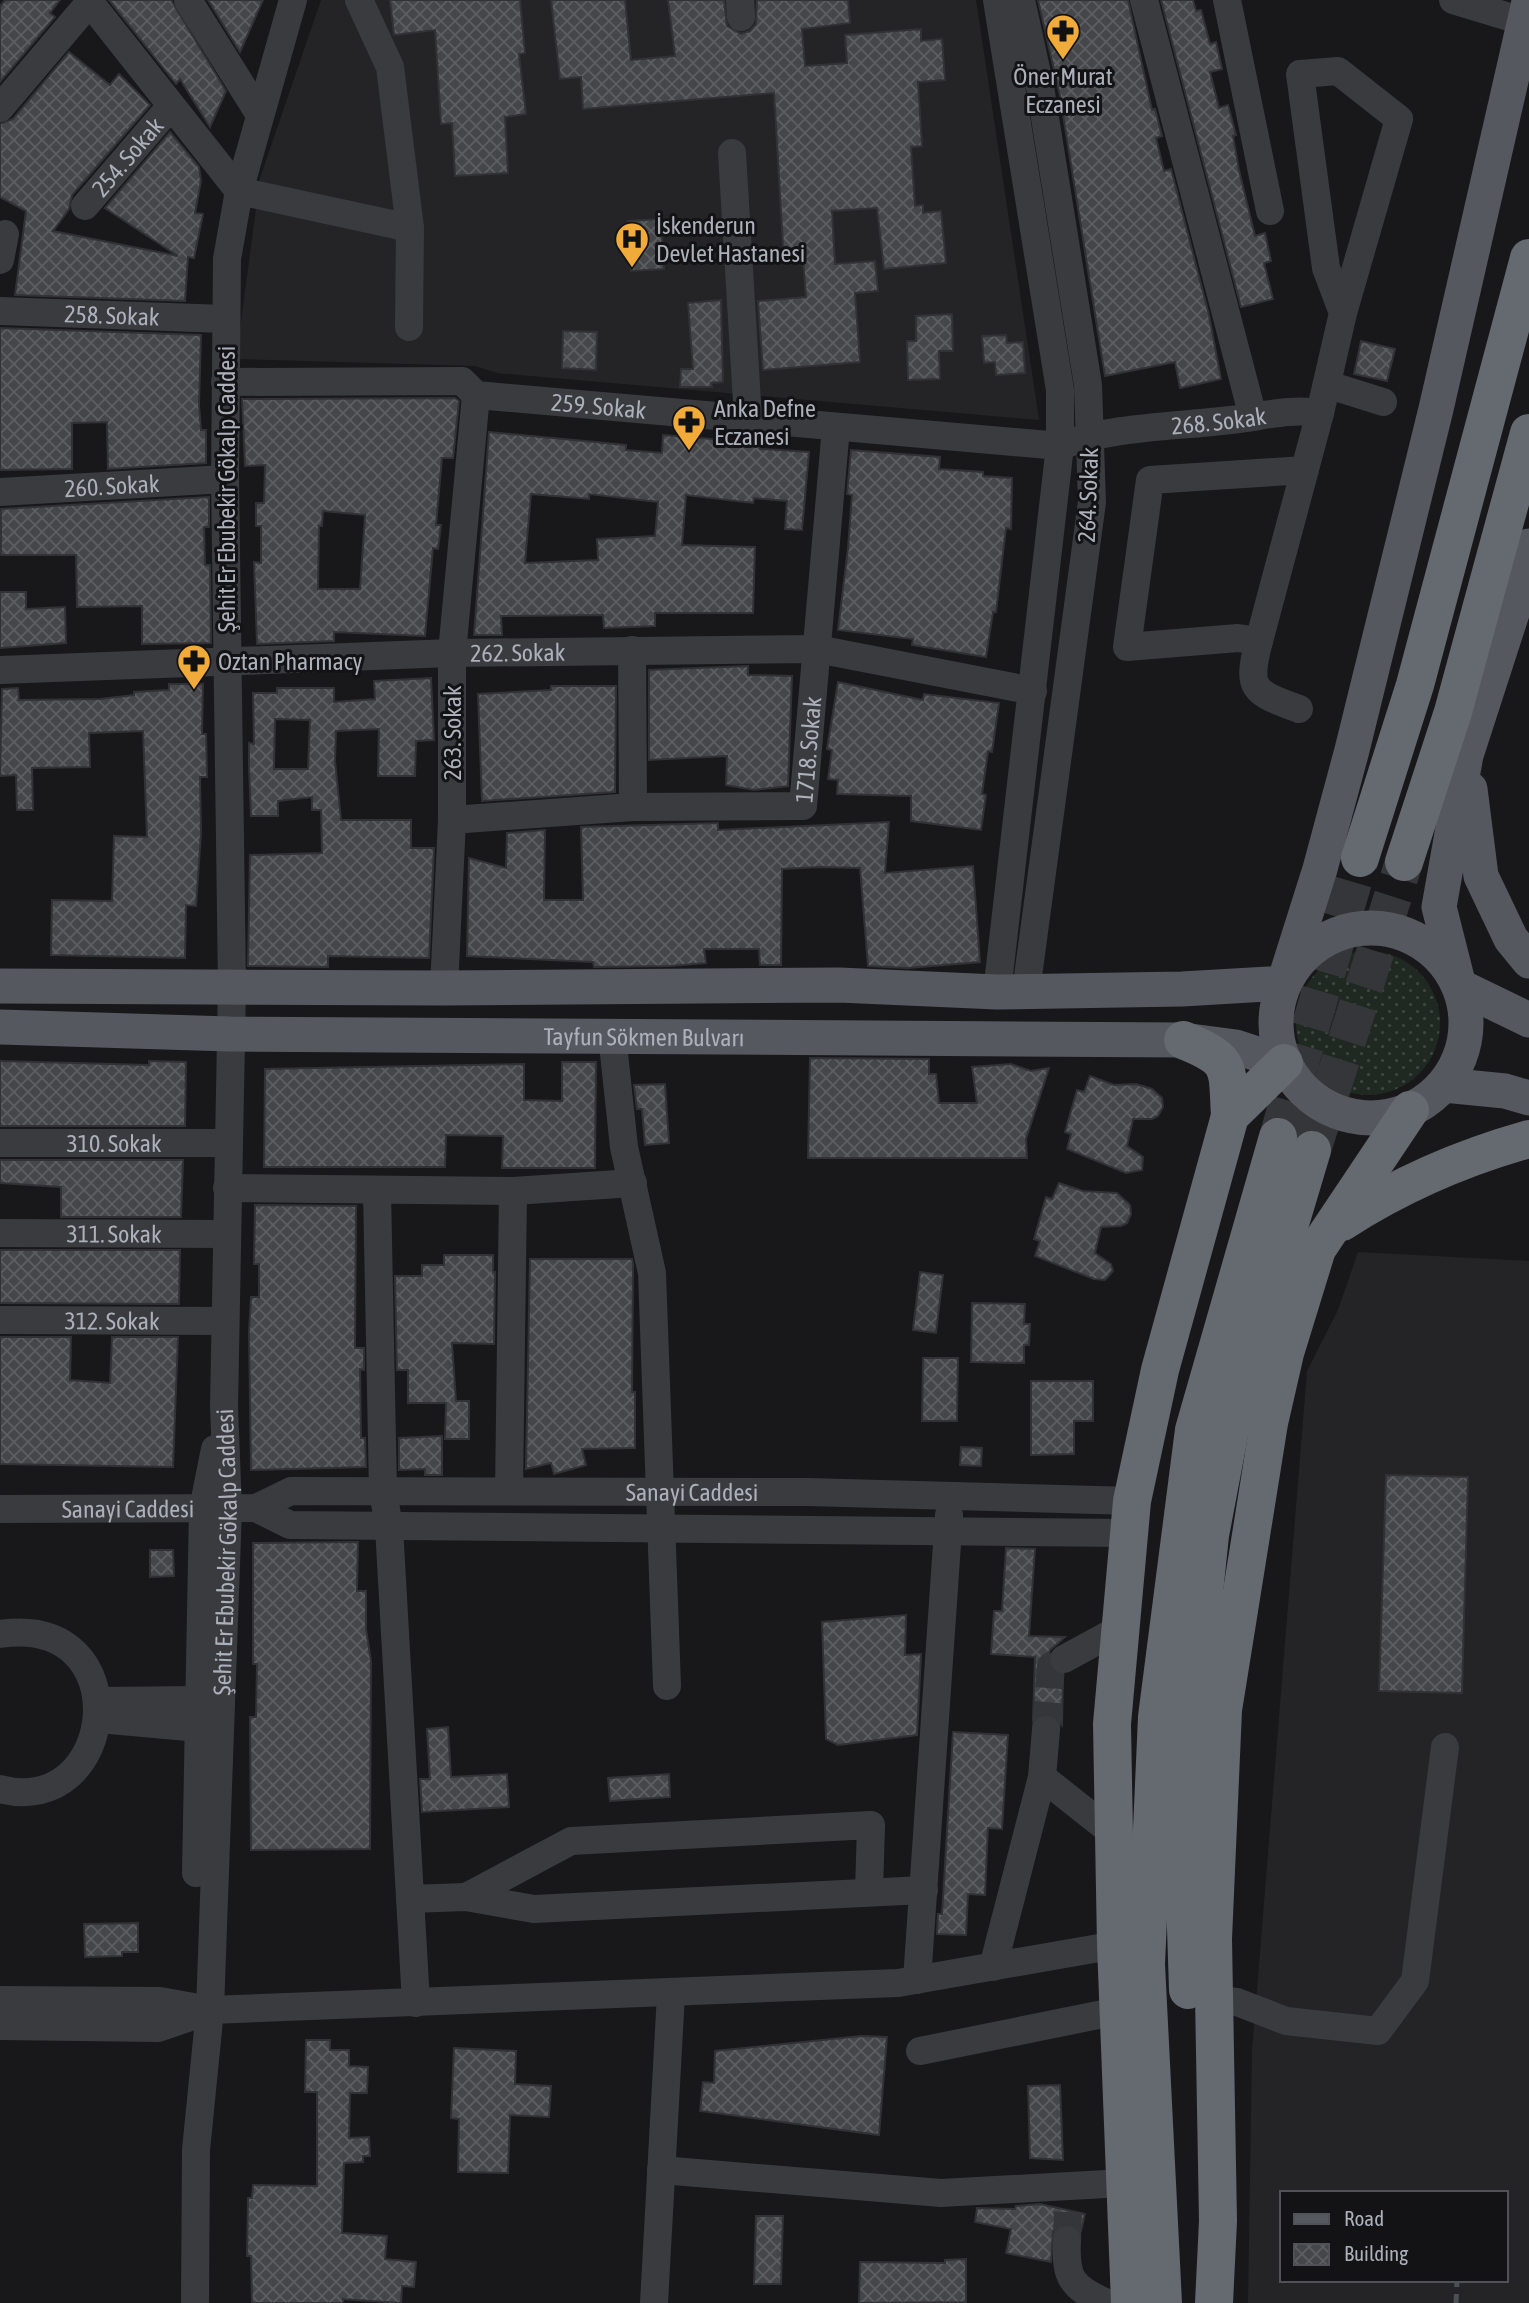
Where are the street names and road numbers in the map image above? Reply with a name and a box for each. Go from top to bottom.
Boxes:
street label: 254. Sokak [86,111,169,202]
street label: 258. Sokak [64,300,160,330]
street label: Şehit Er Ebubekir Gökalp Caddesi [213,346,240,632]
street label: 259. Sokak [550,388,648,423]
street label: 268. Sokak [1170,401,1268,439]
street label: 264. Sokak [1073,447,1103,543]
street label: 260. Sokak [64,469,160,502]
street label: 262. Sokak [470,638,566,666]
street label: 263. Sokak [439,685,466,781]
street label: 1718. Sokak [790,695,826,804]
street label: Tayfun Sökmen Bulvarı [543,1022,744,1051]
street label: 310. Sokak [66,1130,162,1157]
street label: 311. Sokak [66,1220,162,1247]
street label: 312. Sokak [64,1307,160,1334]
street label: Şehit Er Ebubekir Gökalp Caddesi [208,1408,242,1696]
street label: Sanayi Caddesi [626,1478,758,1505]
street label: Sanayi Caddesi [62,1495,194,1522]

